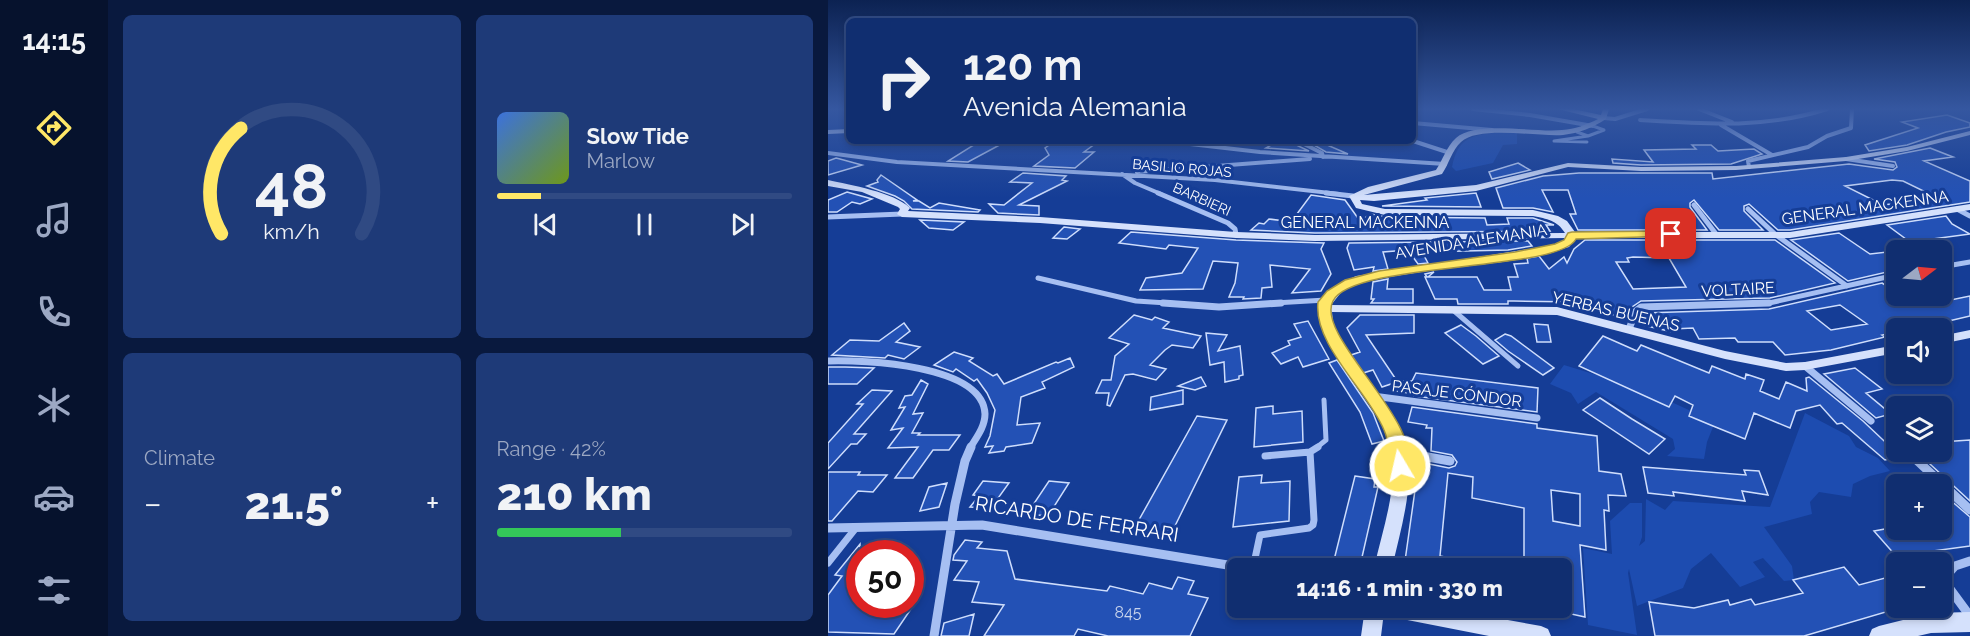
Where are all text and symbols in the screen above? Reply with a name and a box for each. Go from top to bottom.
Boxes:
text: 14:15 [22,25,86,56]
text: 120 m [963,41,1082,90]
icon: right [864,42,942,120]
text: Avenida Alemania [963,91,1187,122]
icon: directions [33,107,75,149]
text: Slow Tide [587,123,689,149]
text: 48 [255,149,328,223]
text: Marlow [587,149,655,173]
street label: BASILIO ROJAS [1132,156,1233,180]
street label: BARBIERI [1171,179,1233,219]
street label: GENERAL MACKENNA [1780,186,1950,229]
icon: music [33,199,75,241]
icon: previous [529,208,562,241]
icon: pause [628,208,661,241]
icon: next [726,208,759,241]
pin [1645,208,1696,259]
street label: GENERAL MACKENNA [1281,213,1449,232]
icon: arrive [1654,217,1687,250]
text: km/h [263,219,320,244]
street label: AVENIDA ALEMANIA [1394,220,1549,263]
north arrow [1886,240,1952,306]
map controls [1886,240,1952,618]
street label: VOLTAIRE [1701,278,1776,301]
street label: YERBAS BUENAS [1550,288,1682,336]
icon: phone [33,291,75,333]
button: sound [1886,318,1952,384]
street label: PASAJE CÓNDOR [1391,375,1523,411]
icon: climate [33,384,75,426]
button: layers [1886,396,1952,462]
position arrow [1368,434,1432,498]
text: Range · 42% [497,437,606,461]
text: Climate [144,446,215,470]
text: 210 km [497,468,652,521]
button: + [1886,474,1952,540]
icon: car [33,476,75,518]
text: 21.5° [245,477,343,530]
text: − [144,484,162,523]
text: + [426,484,439,523]
street label: RICARDO DE FERRARI [974,491,1180,547]
speed limit sign: 50 [846,540,924,618]
button: − [1886,552,1952,618]
icon: filters [33,569,75,611]
text: 14:16 · 1 min · 330 m [1296,575,1503,601]
house number: 845 [1115,603,1142,622]

